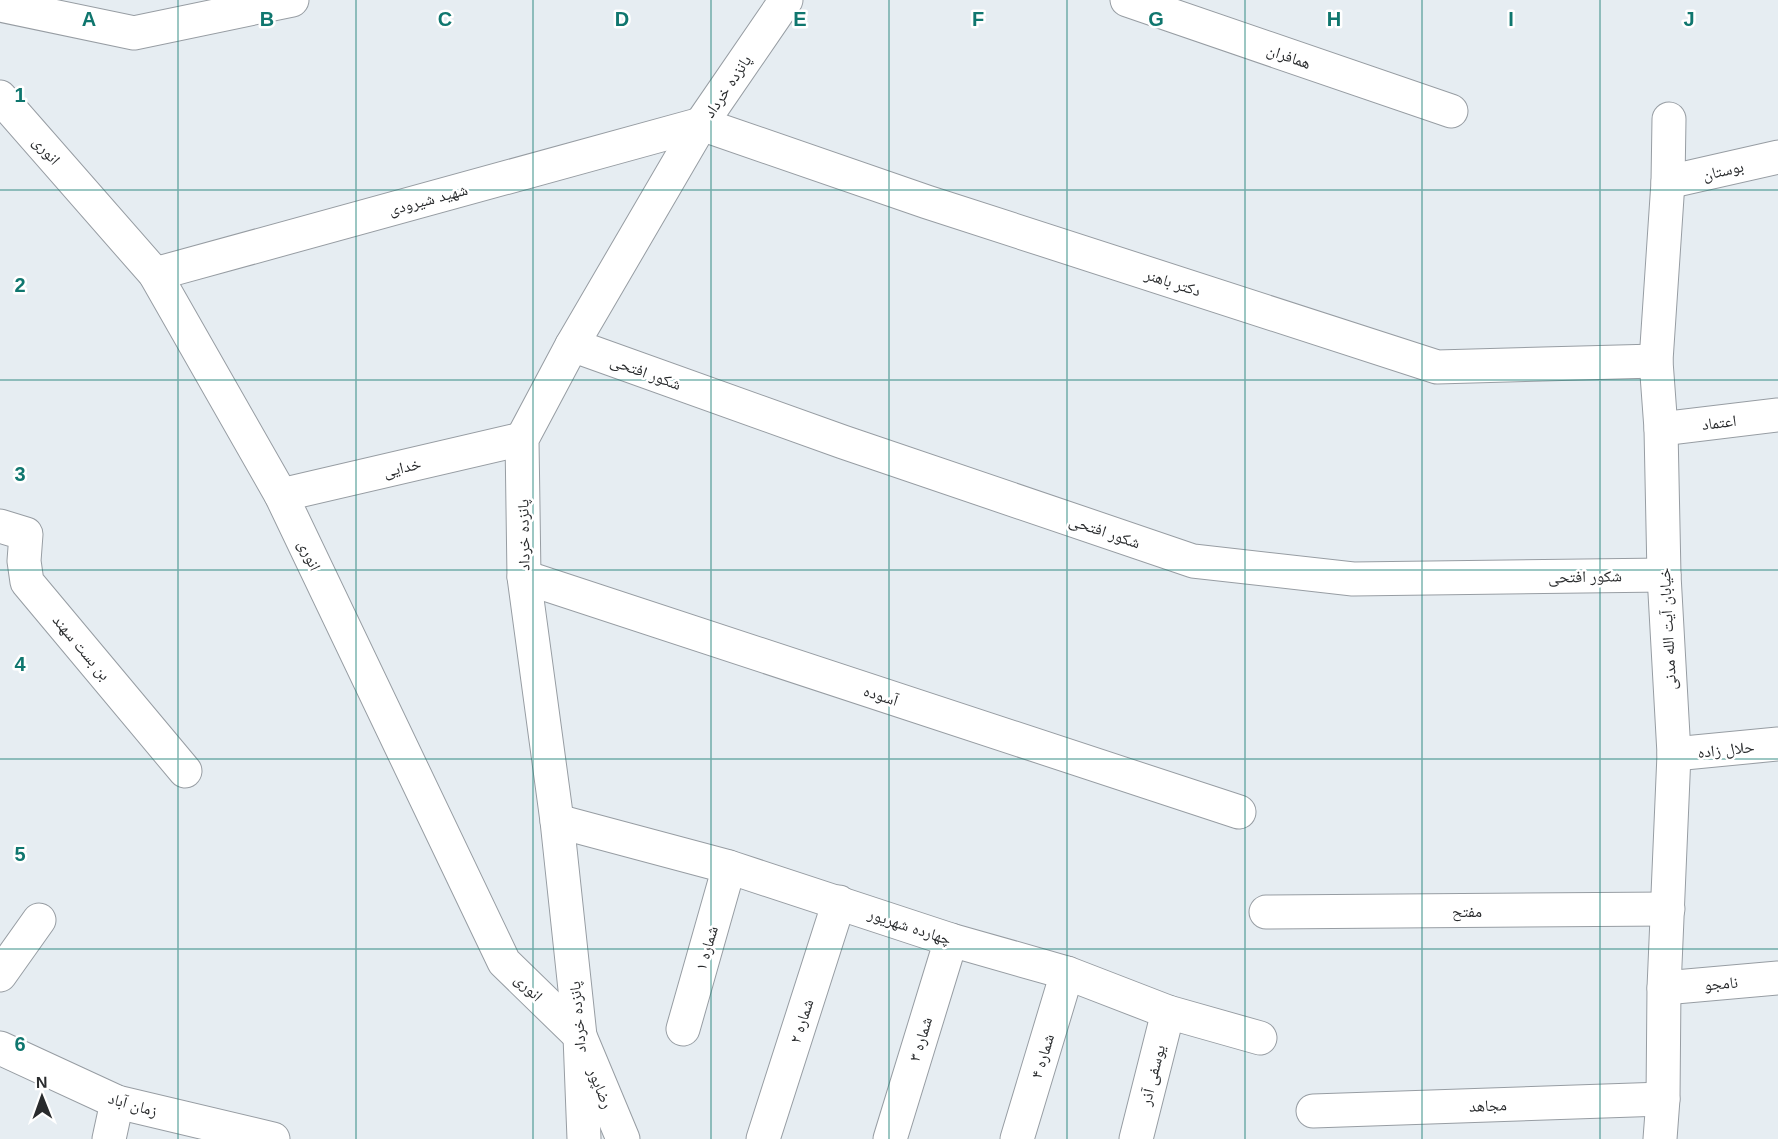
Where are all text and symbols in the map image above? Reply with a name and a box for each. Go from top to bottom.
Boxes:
text: A [82,8,96,30]
text: B [260,8,274,30]
text: C [438,8,452,30]
text: D [615,8,629,30]
text: E [793,8,807,30]
text: F [972,8,984,30]
text: G [1148,8,1164,30]
text: H [1327,8,1341,30]
text: I [1508,8,1514,30]
text: J [1683,8,1695,30]
street label: همافران [1264,41,1313,74]
street label: پانزده خرداد [700,52,756,121]
text: 1 [14,84,26,106]
street label: انوری [28,133,63,169]
street label: بوستان [1701,158,1746,185]
street label: شهید شیرودی [387,181,470,220]
street label: دکتر باهنر [1142,265,1203,300]
text: 2 [14,274,26,296]
street label: شکور افتحی [608,352,683,395]
street label: اعتماد [1701,412,1737,433]
street label: خدایی [382,455,423,482]
text: 3 [14,463,26,485]
street label: پانزده خرداد [514,499,534,571]
street label: شکور افتحی [1066,511,1143,553]
street label: انوری [293,537,324,574]
street label: شکور افتحی [1548,567,1622,588]
street label: خیابان آیت الله مدنی [1656,567,1681,690]
street label: بن بست سهند [48,611,114,685]
text: 4 [14,653,26,675]
street label: آسوده [861,682,901,710]
street label: حلال زاده [1697,738,1756,763]
text: 5 [14,843,26,865]
street label: مفتح [1452,903,1482,922]
street label: چهارده شهریور [865,905,954,949]
street label: شماره ۱ [692,924,722,973]
street label: انوری [510,970,546,1006]
street label: نامجو [1703,974,1739,994]
street label: پانزده خرداد [566,980,590,1053]
street label: شماره ۲ [786,997,818,1046]
street label: شماره ۳ [906,1015,936,1064]
street label: شماره ۴ [1028,1032,1058,1081]
text: 6 [14,1033,26,1055]
street label: یوسفی آذر [1137,1043,1170,1109]
street label: رضاپور [583,1065,616,1111]
north arrow [12,1067,72,1127]
text: N [36,1074,48,1091]
street label: زمان آباد [106,1089,159,1121]
street label: مجاهد [1469,1096,1507,1115]

